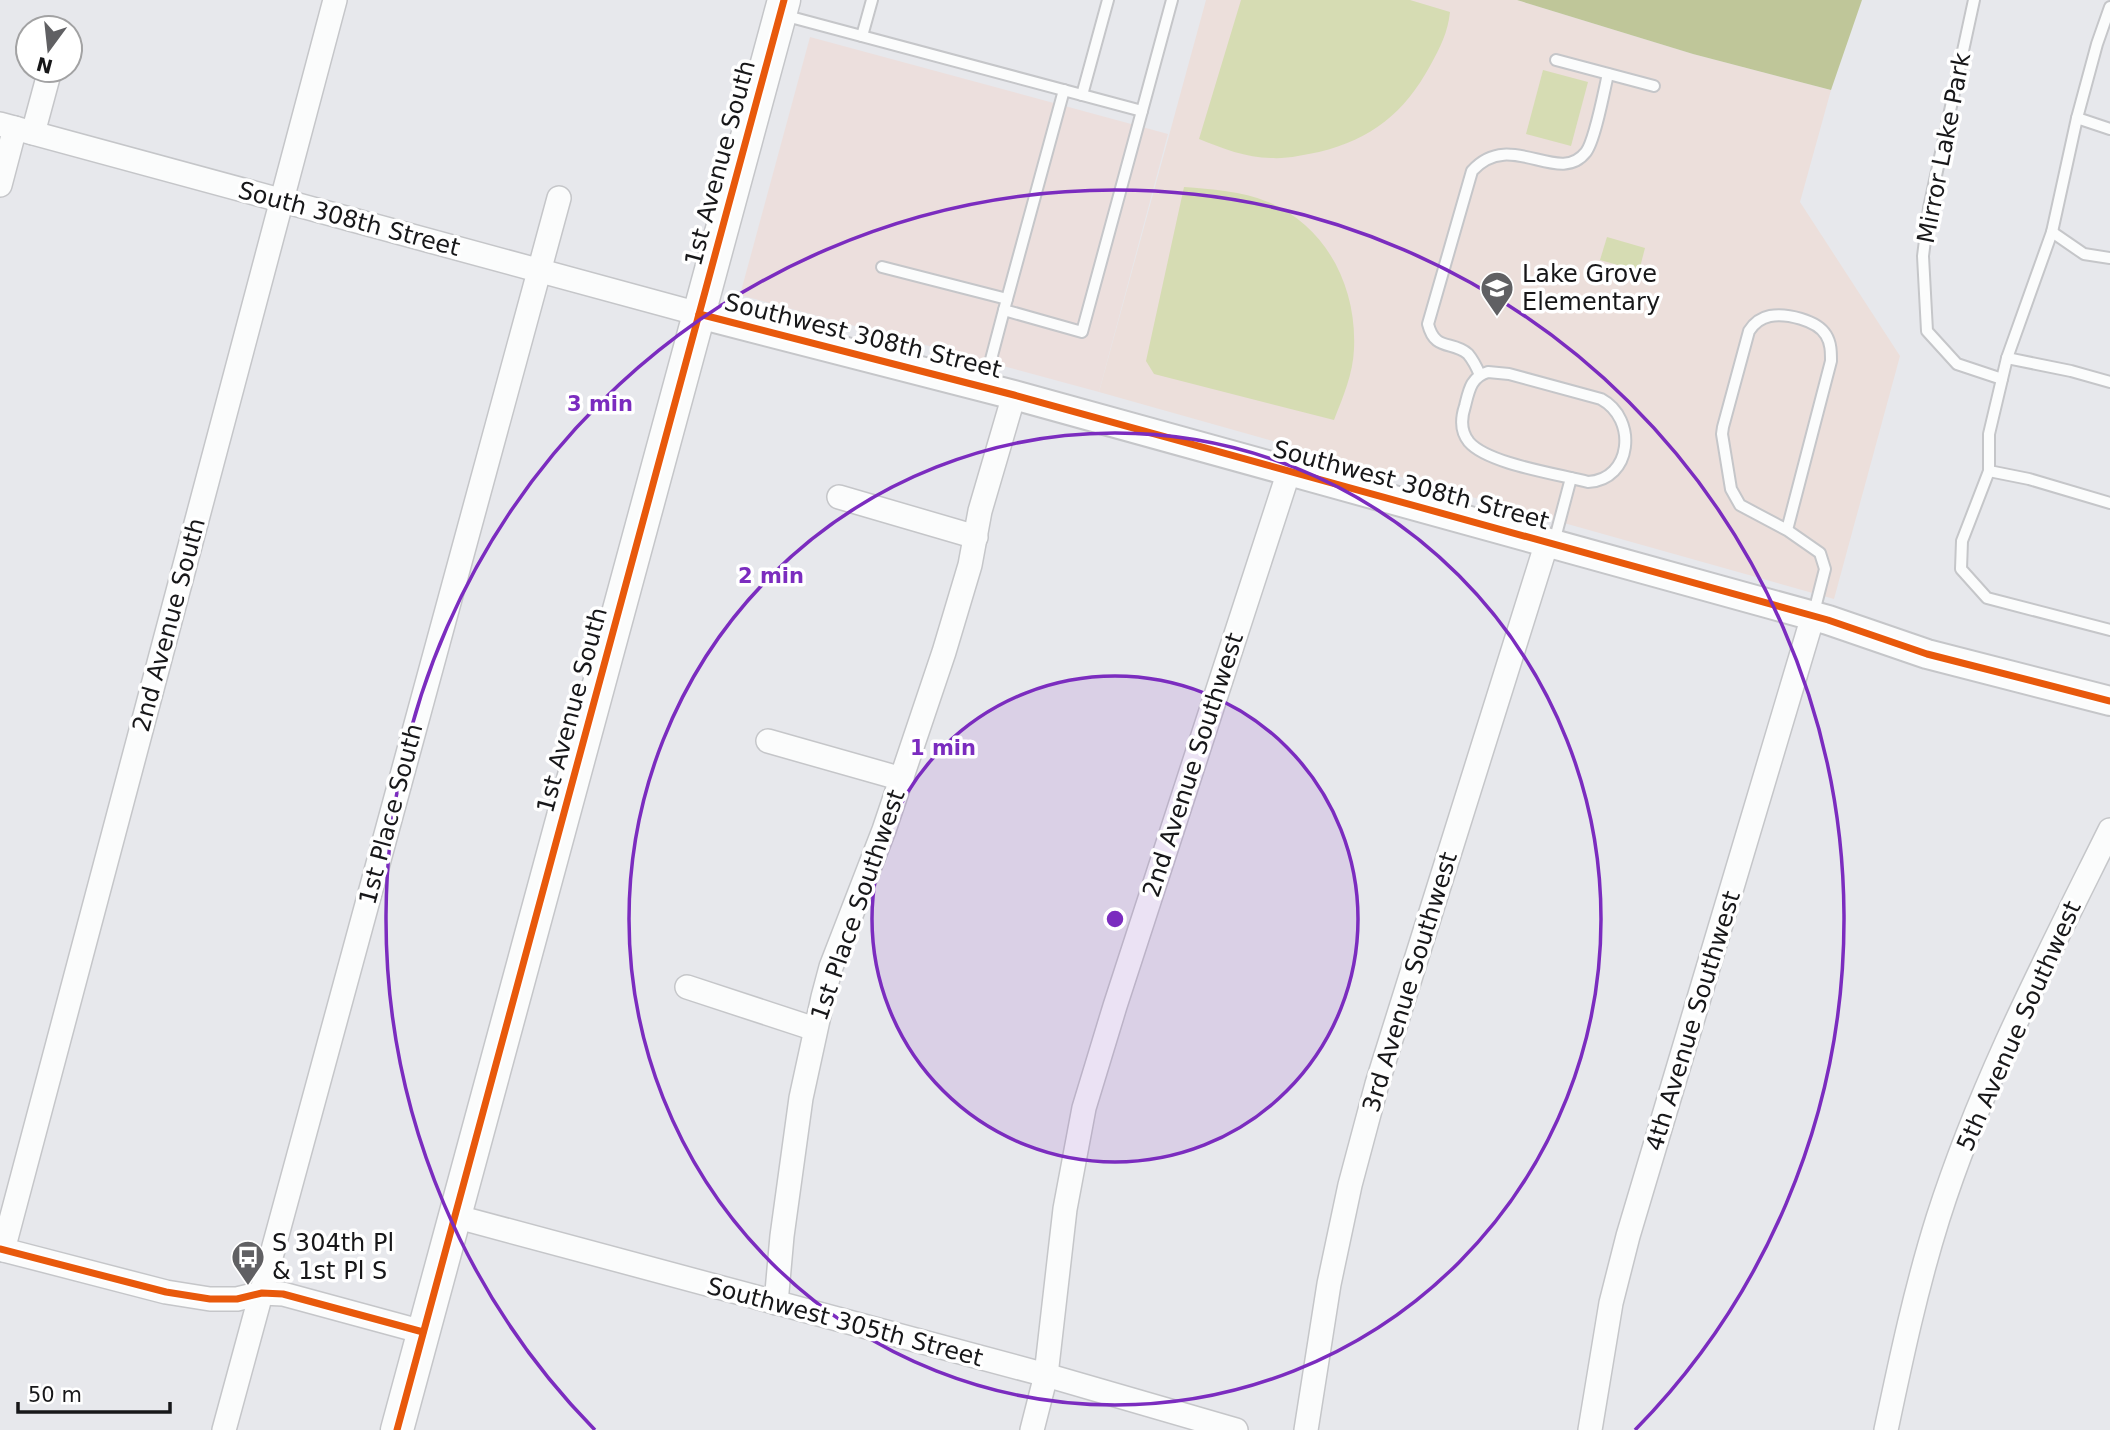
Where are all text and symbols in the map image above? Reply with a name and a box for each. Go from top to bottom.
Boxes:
north arrow [14,14,84,84]
street label: Mirror Lake Park [1912,50,1976,246]
text: N [34,53,55,78]
street label: 1st Avenue South [679,57,761,269]
street label: South 308th Street [235,176,463,262]
place label: Lake Grove Elementary [1522,260,1660,316]
school or university icon: Lake Grove Elementary [1478,269,1516,318]
street label: Southwest 308th Street [722,288,1004,384]
text: 3 min [567,392,633,416]
street label: Southwest 308th Street [1270,435,1552,535]
street label: 2nd Avenue South [127,515,211,735]
text: 2 min [738,564,804,588]
street label: 1st Avenue South [531,604,613,816]
street label: 2nd Avenue Southwest [1137,629,1249,901]
street label: 1st Place South [353,721,429,907]
text: 1 min [910,736,976,760]
street label: 1st Place Southwest [805,786,911,1024]
street label: 3rd Avenue Southwest [1357,849,1463,1115]
street label: 4th Avenue Southwest [1640,888,1746,1154]
street label: 5th Avenue Southwest [1951,897,2087,1155]
centre of rings [1103,907,1127,931]
place label: S 304th Pl & 1st Pl S [272,1229,394,1285]
bus stop icon: S 304th Pl & 1st Pl S [229,1238,267,1287]
street label: Southwest 305th Street [704,1272,986,1372]
scale bar [18,1370,170,1414]
text: 50 m [28,1383,82,1407]

